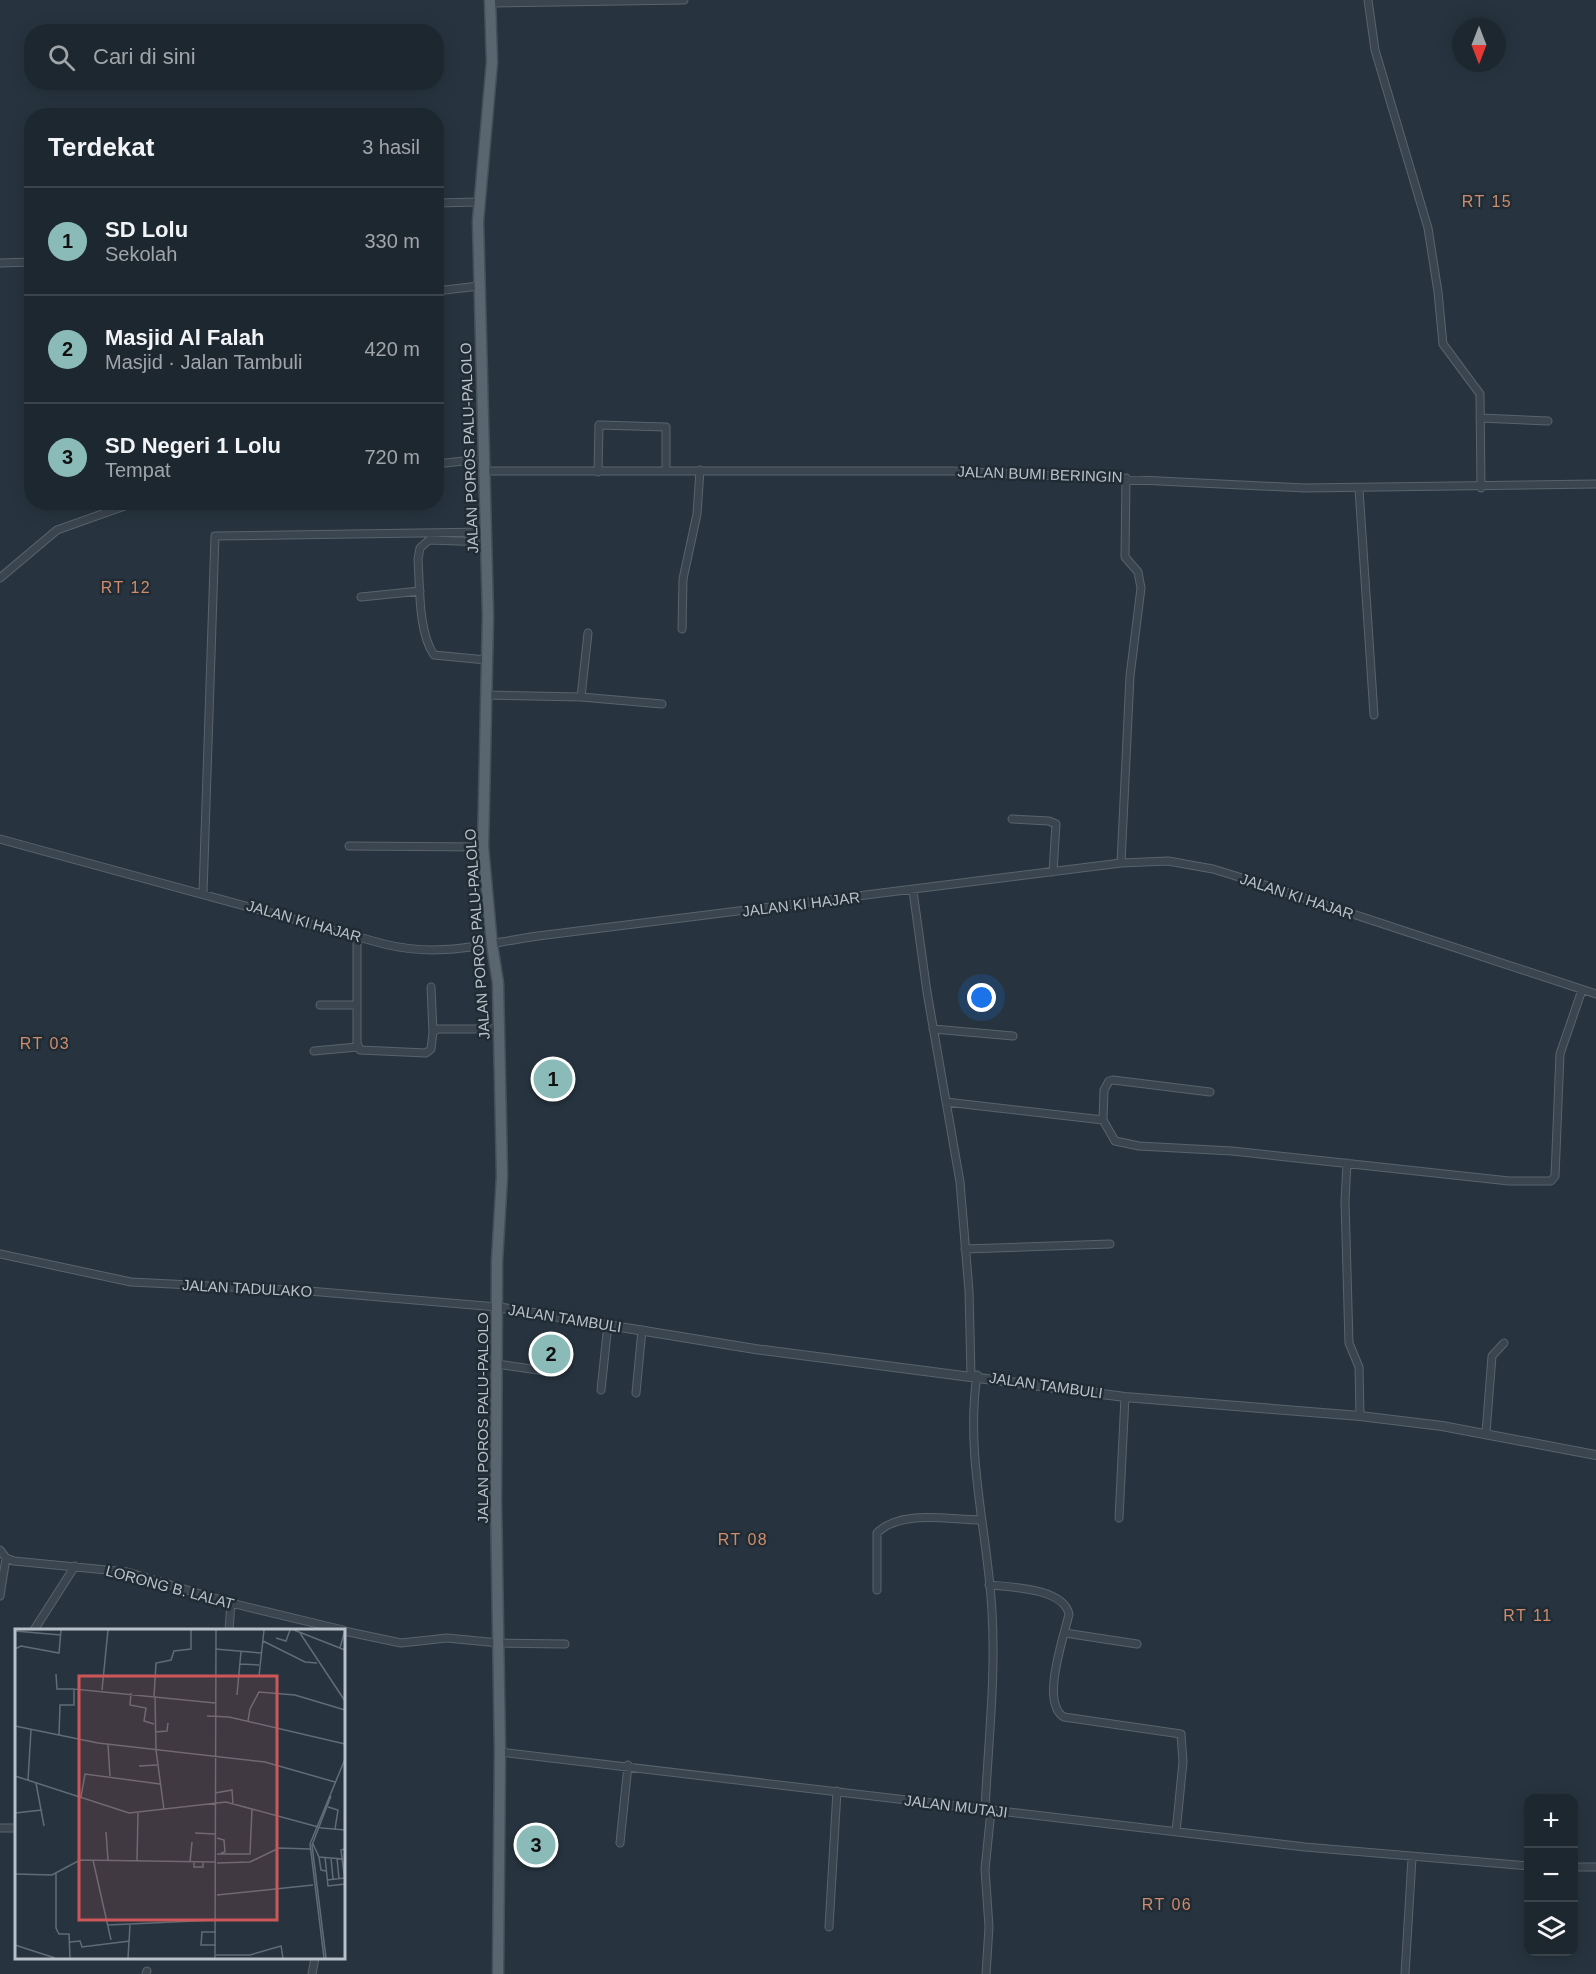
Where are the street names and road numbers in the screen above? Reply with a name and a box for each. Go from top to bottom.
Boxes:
street label: JALAN POROS PALU-PALOLO [457,342,481,554]
street label: JALAN BUMI BERINGIN [957,463,1123,485]
street label: JALAN POROS PALU-PALOLO [461,828,493,1040]
street label: JALAN KI HAJAR [1238,870,1356,922]
street label: JALAN KI HAJAR [741,888,861,920]
street label: JALAN KI HAJAR [245,897,363,946]
street label: JALAN TADULAKO [181,1276,313,1300]
street label: JALAN TAMBULI [507,1301,623,1335]
street label: JALAN POROS PALU-PALOLO [474,1312,491,1524]
street label: JALAN TAMBULI [988,1369,1104,1401]
street label: LORONG B. LALAT [104,1562,236,1612]
street label: JALAN MUTAJI [903,1791,1009,1821]

